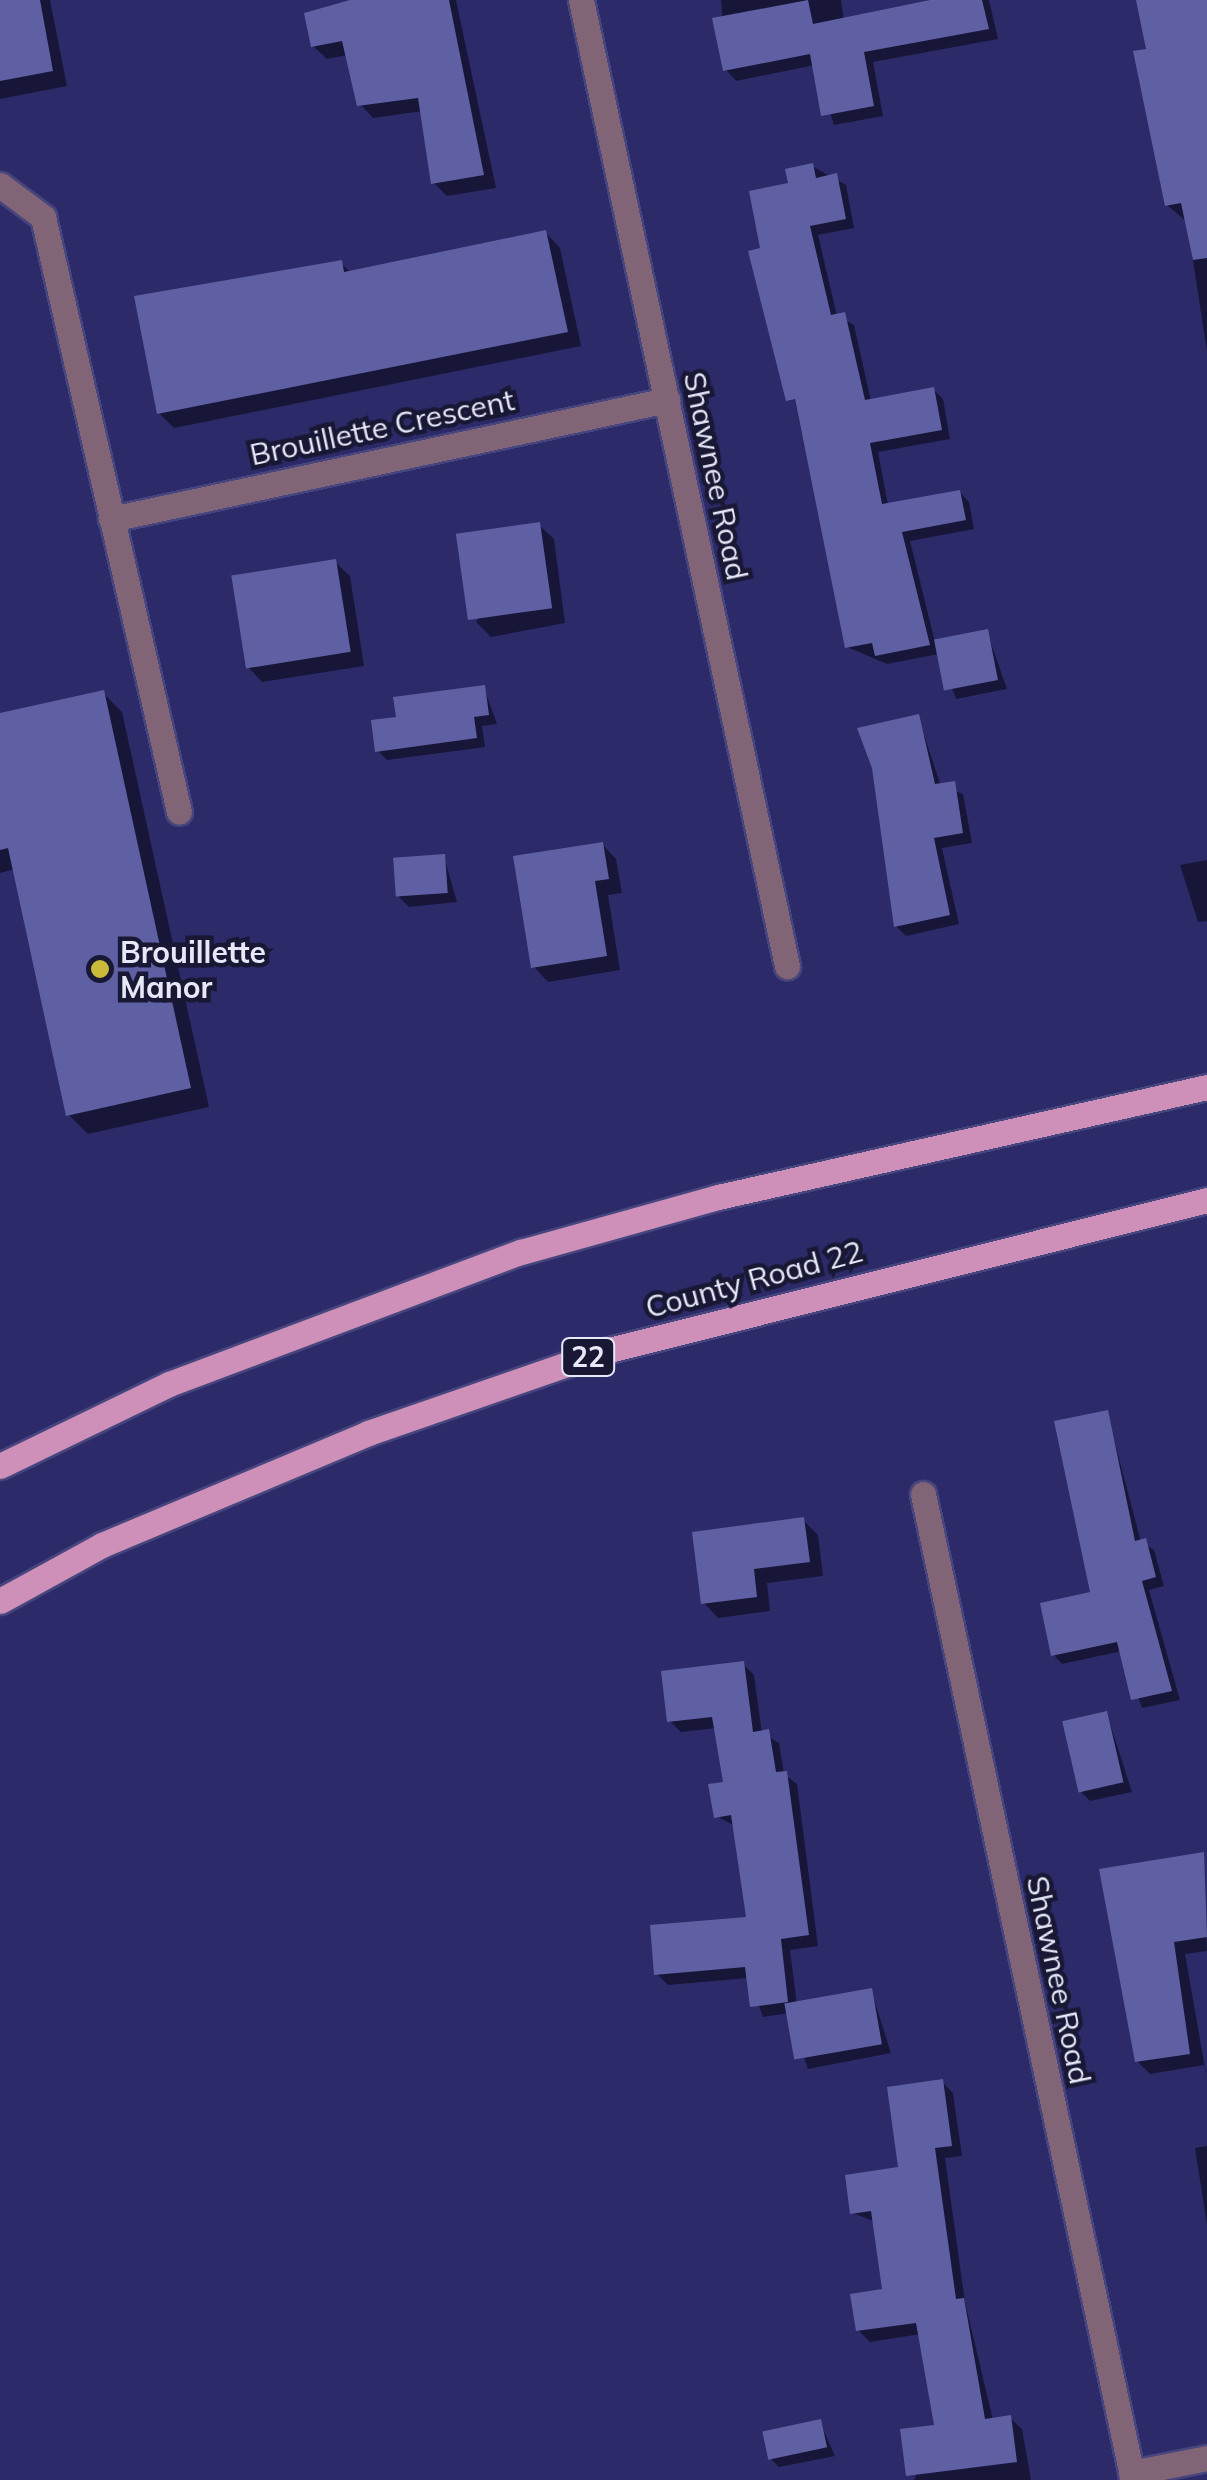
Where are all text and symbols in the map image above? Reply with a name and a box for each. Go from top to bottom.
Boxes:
street label: Shawnee Road [676,369,756,583]
street label: Brouillette Crescent [247,381,517,473]
place label: Brouillette Manor [120,934,266,1004]
marker: Brouillette Manor [89,958,111,980]
street label: County Road 22 [641,1233,867,1325]
road number: 22 [560,1334,616,1380]
street label: Shawnee Road [1019,1873,1099,2087]

